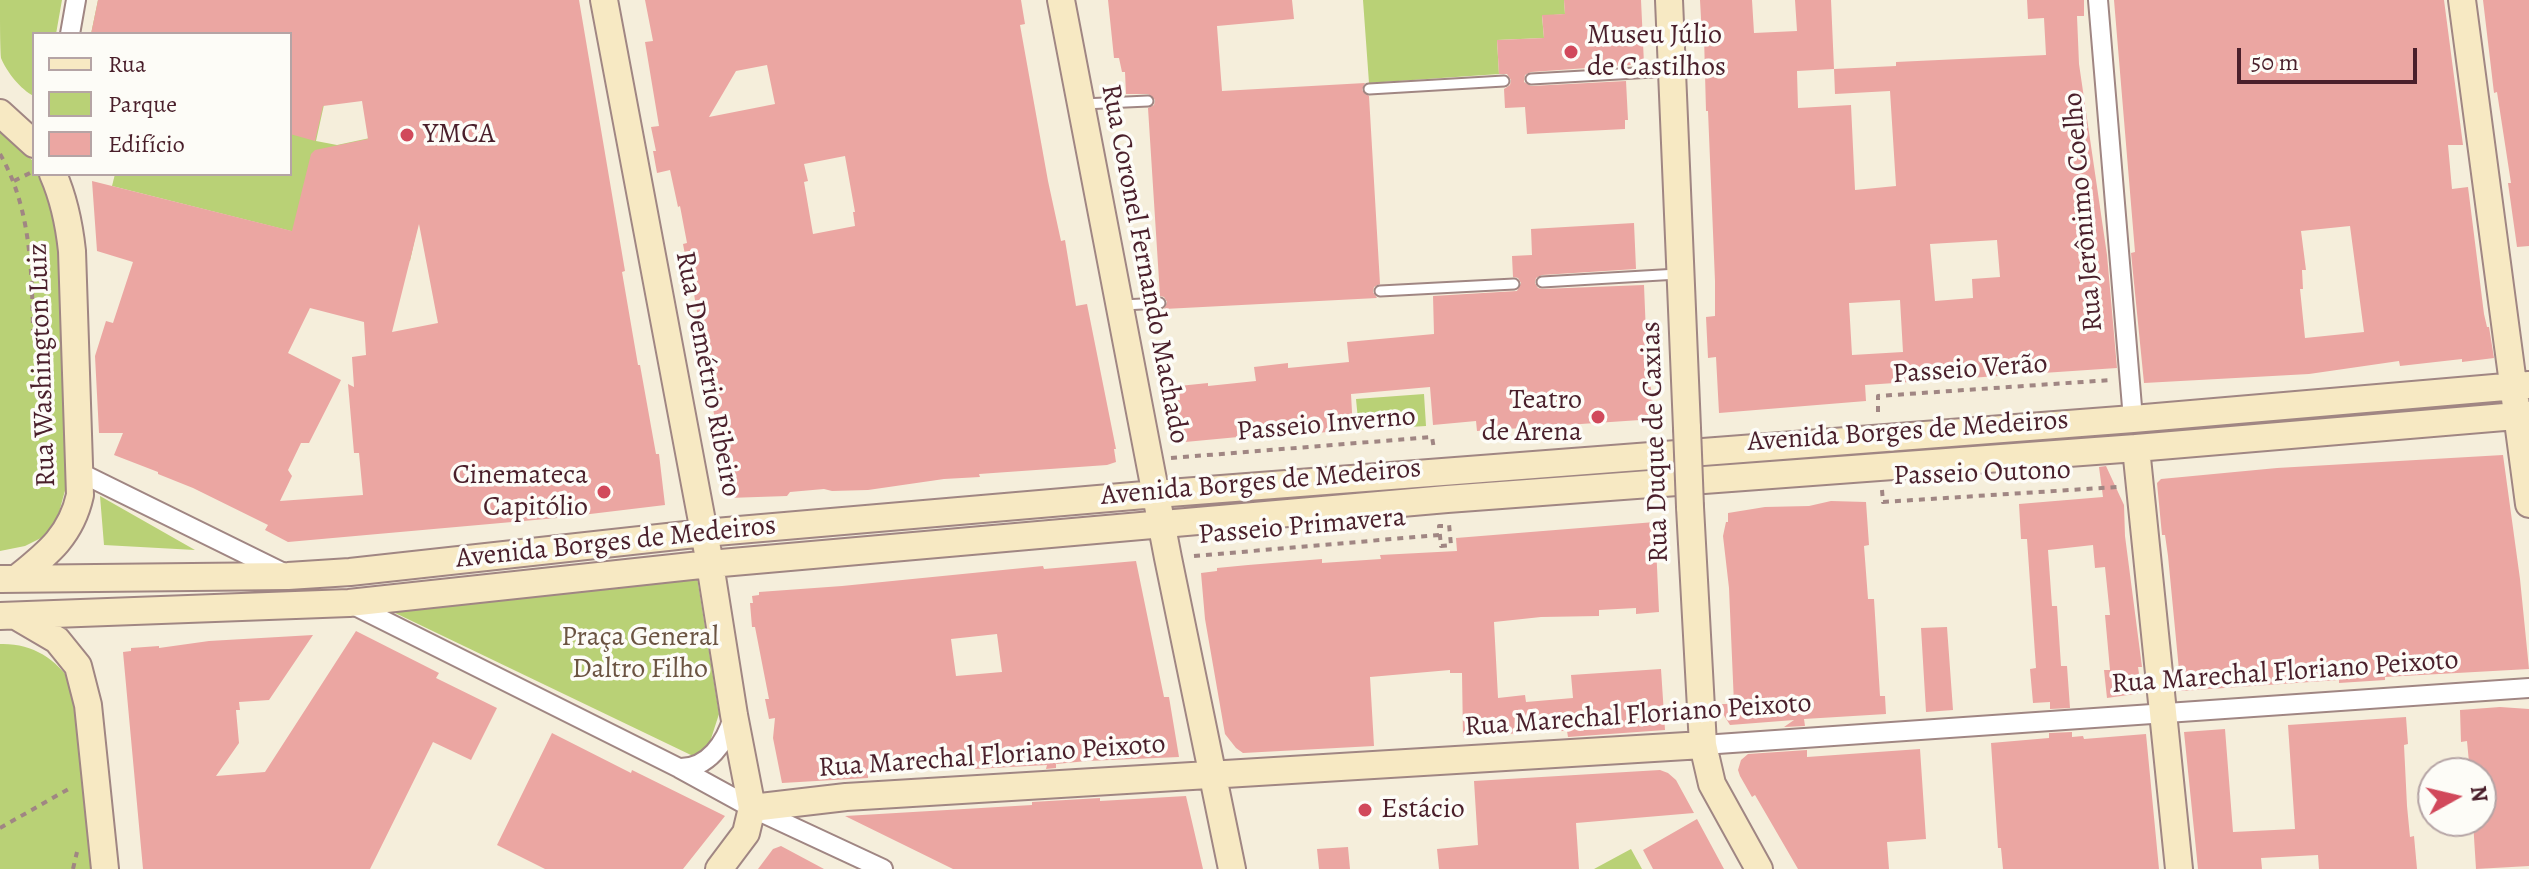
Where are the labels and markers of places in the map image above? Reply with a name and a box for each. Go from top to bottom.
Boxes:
place label: Museu Júlio de Castilhos [1587,19,1726,85]
marker: Museu Júlio de Castilhos [1562,43,1580,61]
place label: YMCA [423,118,495,152]
marker: YMCA [398,126,416,144]
place label: Teatro de Arena [1482,384,1582,450]
marker: Teatro de Arena [1589,408,1607,426]
place label: Cinemateca Capitólio [452,459,588,525]
marker: Cinemateca Capitólio [595,483,613,501]
place label: Estácio [1381,793,1465,827]
marker: Estácio [1356,801,1374,819]

